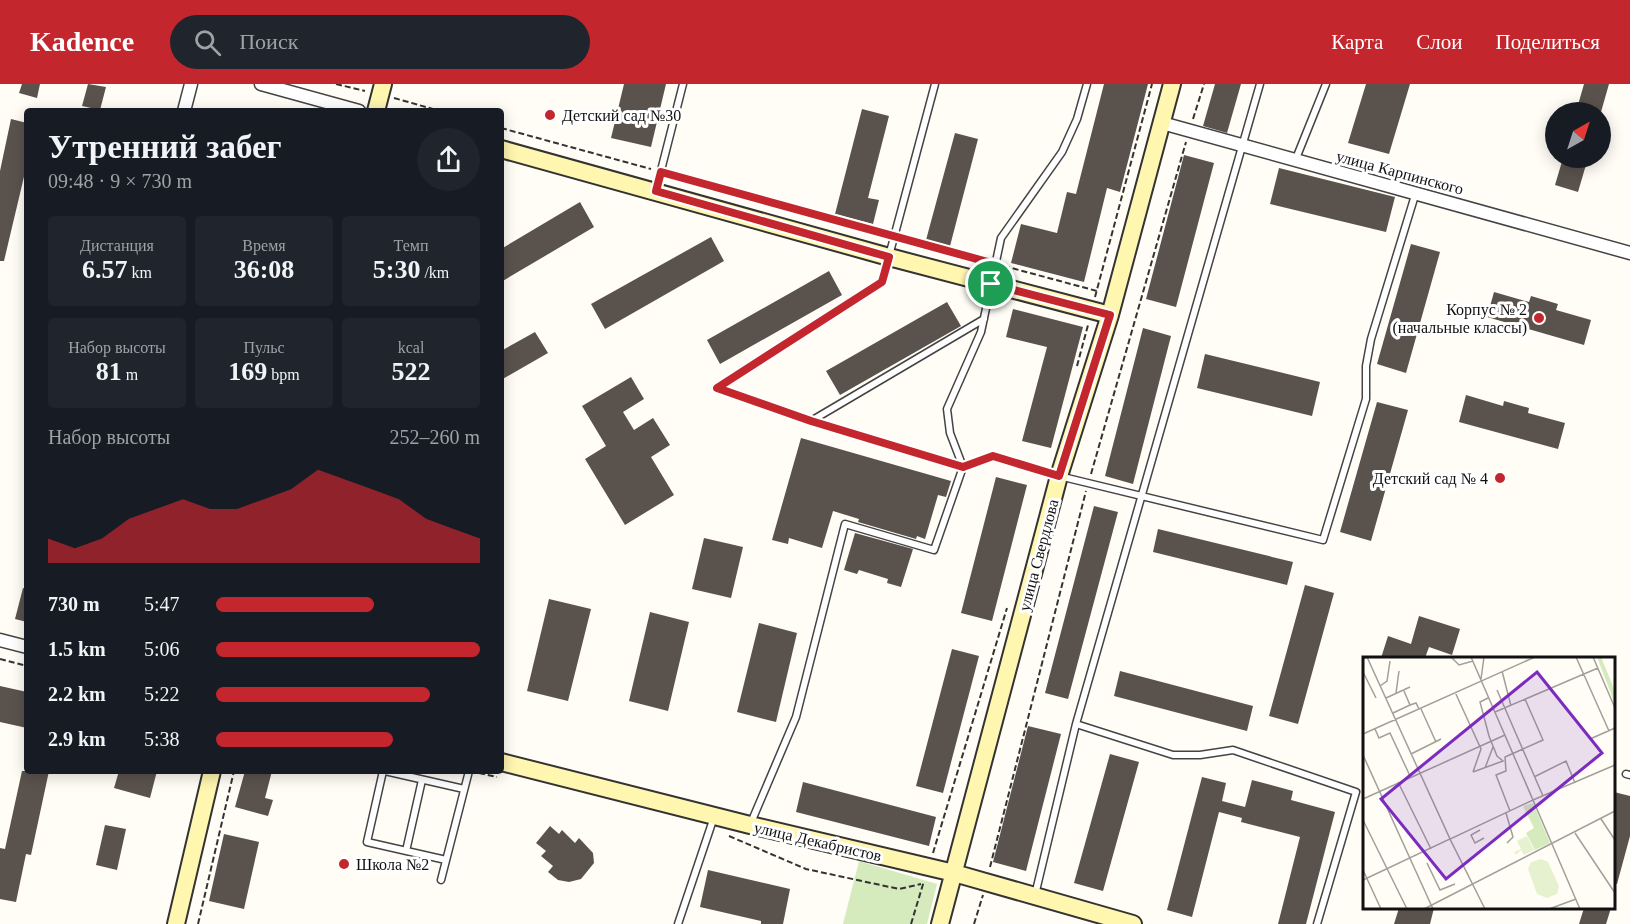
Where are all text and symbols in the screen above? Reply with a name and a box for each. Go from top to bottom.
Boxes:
search box [170,15,590,69]
text: Kadence [30,26,134,57]
icon: search [191,26,224,59]
text: Поиск [239,29,298,54]
text: Карта [1331,30,1383,54]
text: Слои [1416,30,1462,54]
text: Поделиться [1495,30,1600,54]
north arrow [1545,102,1611,168]
map controls [1545,102,1611,168]
place label: Детский сад №30 [562,107,681,125]
marker: Детский сад №30 [543,108,557,122]
button: share [417,128,480,191]
text: Утренний забег [48,129,282,165]
street label: улица Карпинского [1334,147,1465,199]
text: 09:48 · 9 × 730 m [48,170,192,192]
text: Дистанция [80,237,154,254]
text: Время [242,237,286,254]
text: Темп [394,237,428,254]
text: 6.57 [82,255,128,284]
text: 36:08 [234,255,294,284]
text: 5:30 [373,255,420,284]
pin [965,258,1016,309]
text: km [128,264,152,281]
text: /km [420,264,449,281]
icon: arrive [974,267,1007,300]
place label: Корпус № 2 (начальные классы) [1393,301,1527,337]
marker: Корпус № 2 (начальные классы) [1532,311,1546,325]
text: Набор высоты [68,339,166,356]
text: Пульс [243,339,285,356]
text: kcal [398,339,424,356]
text: 81 [96,357,122,386]
text: 169 [228,357,267,386]
text: 522 [392,357,431,386]
text: m [122,366,138,383]
text: bpm [267,366,300,383]
text: Набор высоты [48,426,170,448]
text: 252–260 m [389,426,480,448]
place label: Детский сад № 4 [1373,470,1488,488]
marker: Детский сад № 4 [1493,471,1507,485]
street label: улица Свердлова [1015,497,1063,613]
text: 730 m [48,593,100,615]
text: 5:47 [144,593,180,615]
text: 1.5 km [48,638,106,660]
text: 5:06 [144,638,180,660]
inset map [1363,657,1615,909]
text: 2.2 km [48,683,106,705]
text: 5:22 [144,683,180,705]
text: 2.9 km [48,728,106,750]
text: 5:38 [144,728,180,750]
street label: улица Декабристов [752,819,884,866]
place label: Школа №2 [356,856,429,873]
marker: Школа №2 [337,857,351,871]

